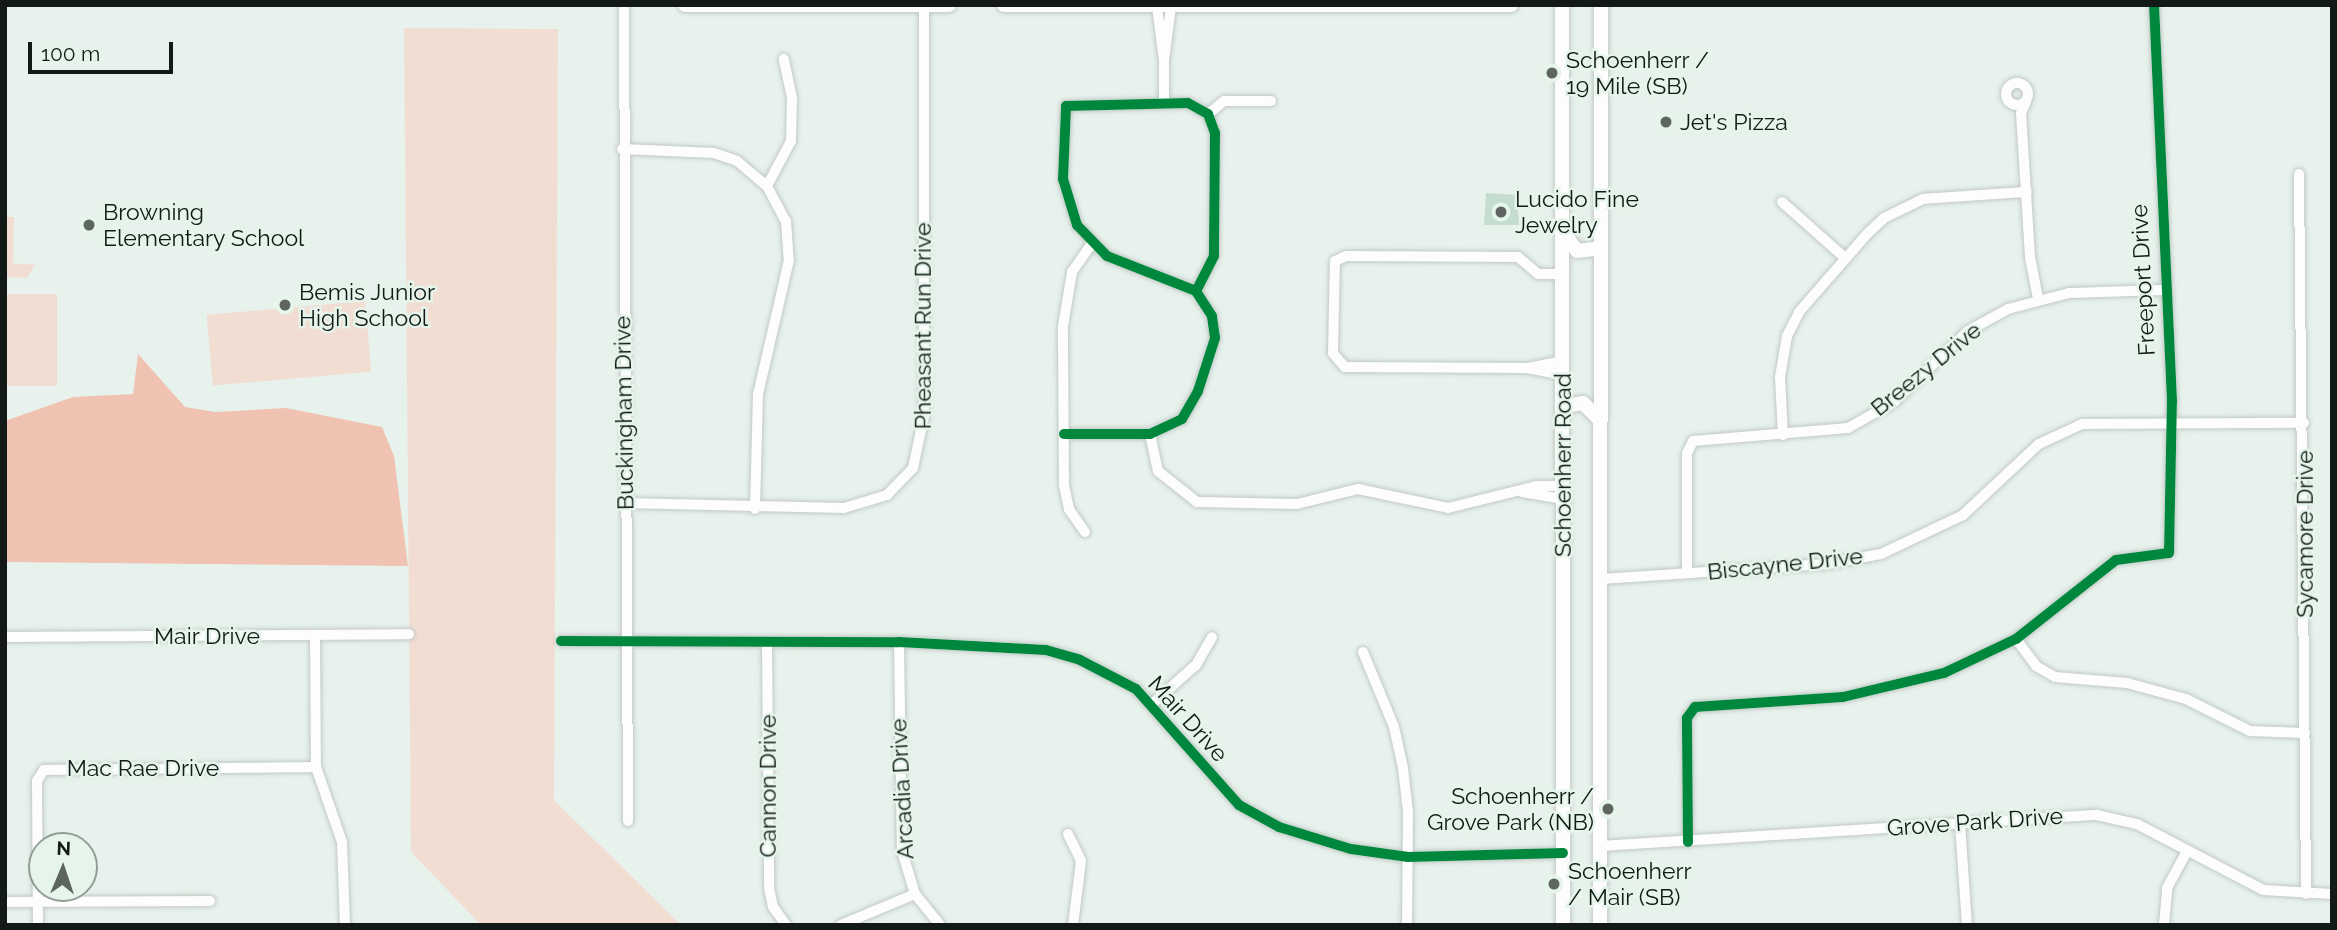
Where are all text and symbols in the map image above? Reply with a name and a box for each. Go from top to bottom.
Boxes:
scale bar [32,28,177,72]
text: 100 m [41,41,100,66]
place label: Schoenherr / 19 Mile (SB) [1566,46,1709,100]
marker: Schoenherr / 19 Mile (SB) [1544,65,1560,81]
place label: Jet's Pizza [1680,108,1788,136]
marker: Jet's Pizza [1658,114,1674,130]
place label: Lucido Fine Jewelry [1515,185,1639,239]
place label: Browning Elementary School [103,198,305,252]
street label: Freeport Drive [2125,203,2161,357]
marker: Lucido Fine Jewelry [1493,204,1509,220]
marker: Browning Elementary School [81,217,97,233]
street label: Pheasant Run Drive [909,223,937,429]
place label: Bemis Junior High School [299,278,436,332]
marker: Bemis Junior High School [277,297,293,313]
street label: Buckingham Drive [609,316,639,510]
street label: Breezy Drive [1865,316,1987,422]
street label: Schoenherr Road [1549,373,1577,557]
street label: Sycamore Drive [2291,450,2319,618]
street label: Biscayne Drive [1706,542,1864,586]
street label: Mair Drive [154,622,260,650]
street label: Mair Drive [1142,670,1234,768]
street label: Cannon Drive [754,715,782,857]
street label: Arcadia Drive [885,718,919,860]
street label: Mac Rae Drive [67,754,219,782]
place label: Schoenherr / Grove Park (NB) [1427,782,1594,836]
marker: Schoenherr / Grove Park (NB) [1600,801,1616,817]
street label: Grove Park Drive [1886,802,2064,842]
north arrow [28,832,98,902]
text: N [56,837,71,859]
place label: Schoenherr / Mair (SB) [1568,857,1692,911]
marker: Schoenherr / Mair (SB) [1546,876,1562,892]

